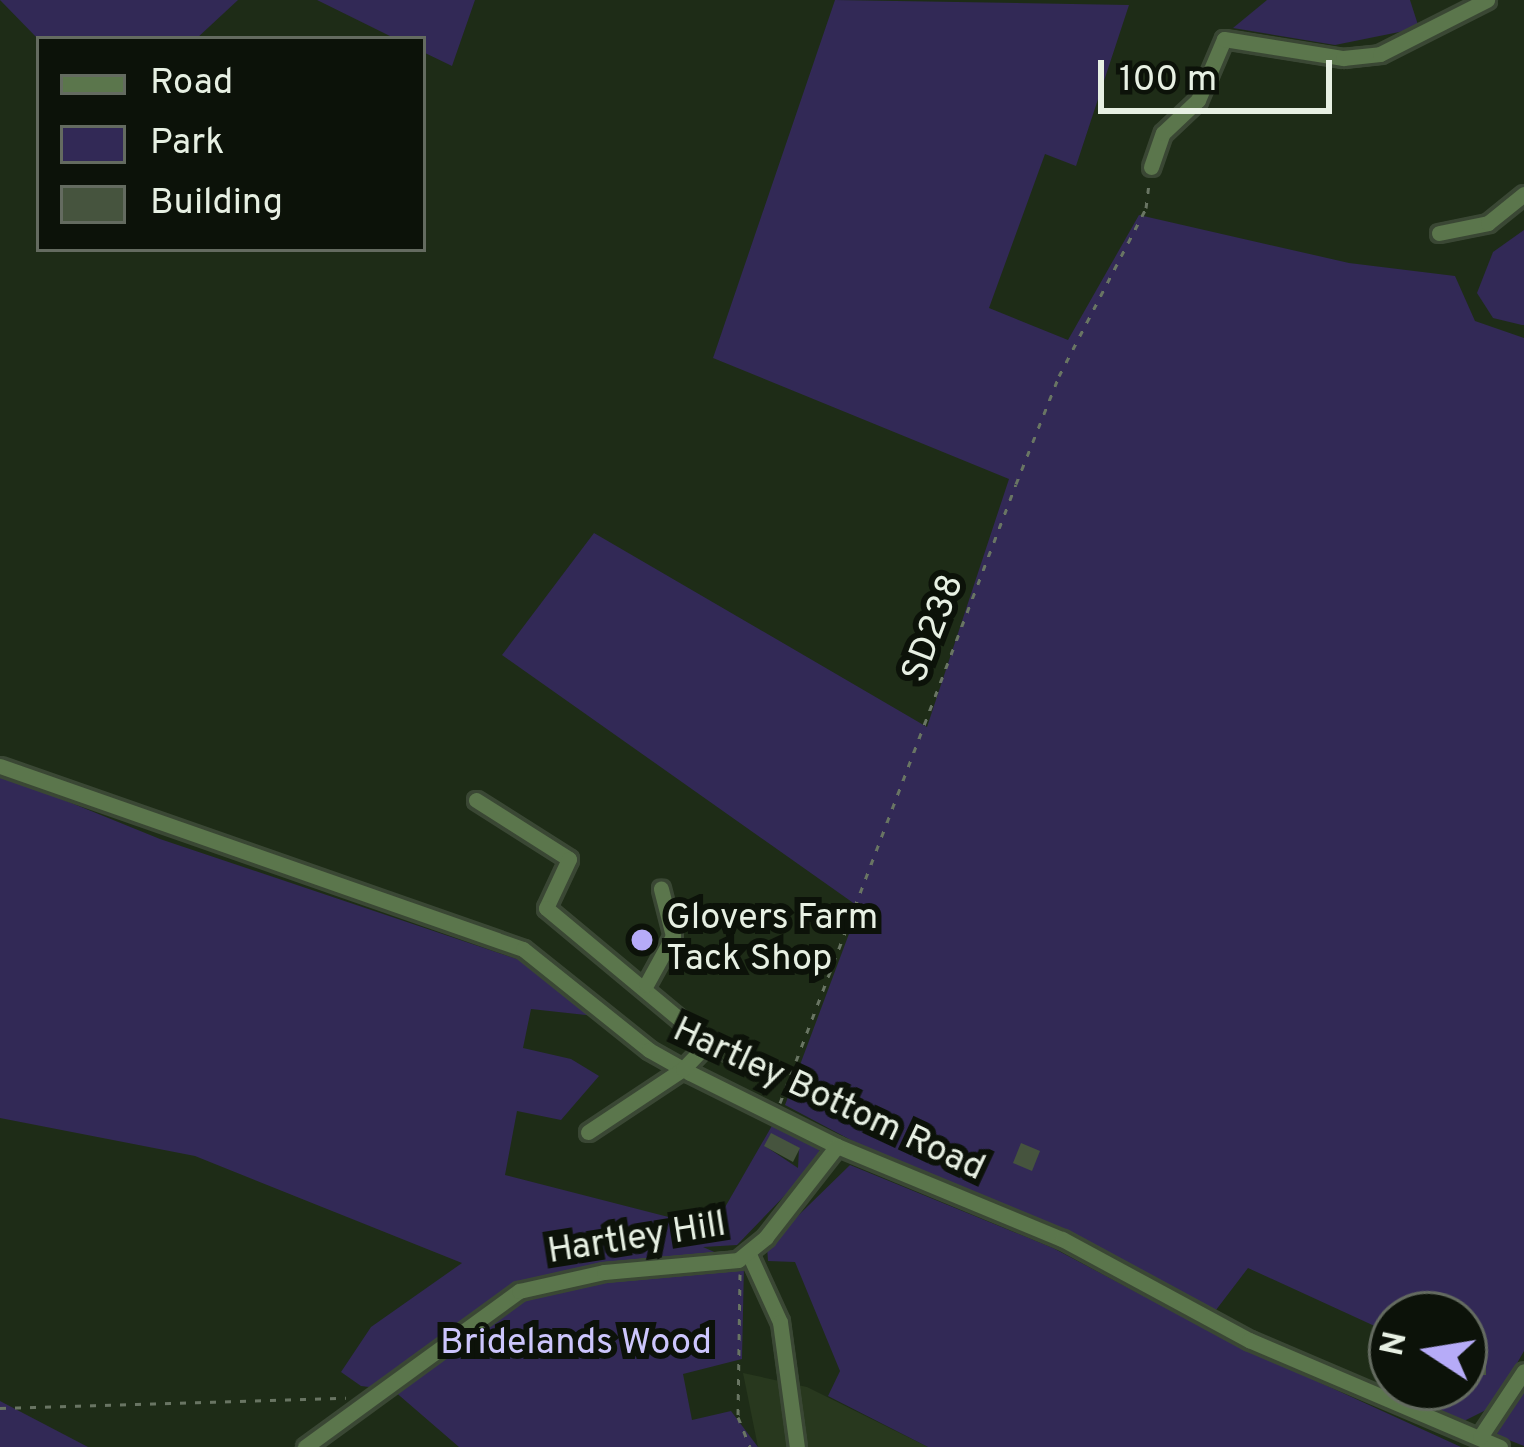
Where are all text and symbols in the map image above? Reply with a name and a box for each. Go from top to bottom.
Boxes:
legend [36,36,426,252]
scale bar [1104,36,1338,110]
text: 100 m [1119,58,1217,104]
text: Road [150,61,233,107]
text: Park [150,121,224,167]
text: Building [150,181,283,227]
street label: SD238 [895,569,975,689]
place label: Glovers Farm Tack Shop [666,897,878,982]
marker: Glovers Farm Tack Shop [629,927,655,953]
street label: Hartley Bottom Road [665,1010,991,1192]
street label: Hartley Hill [545,1205,729,1275]
north arrow [1368,1291,1488,1411]
park label: Bridelands Wood [440,1323,712,1367]
text: N [1373,1328,1419,1360]

